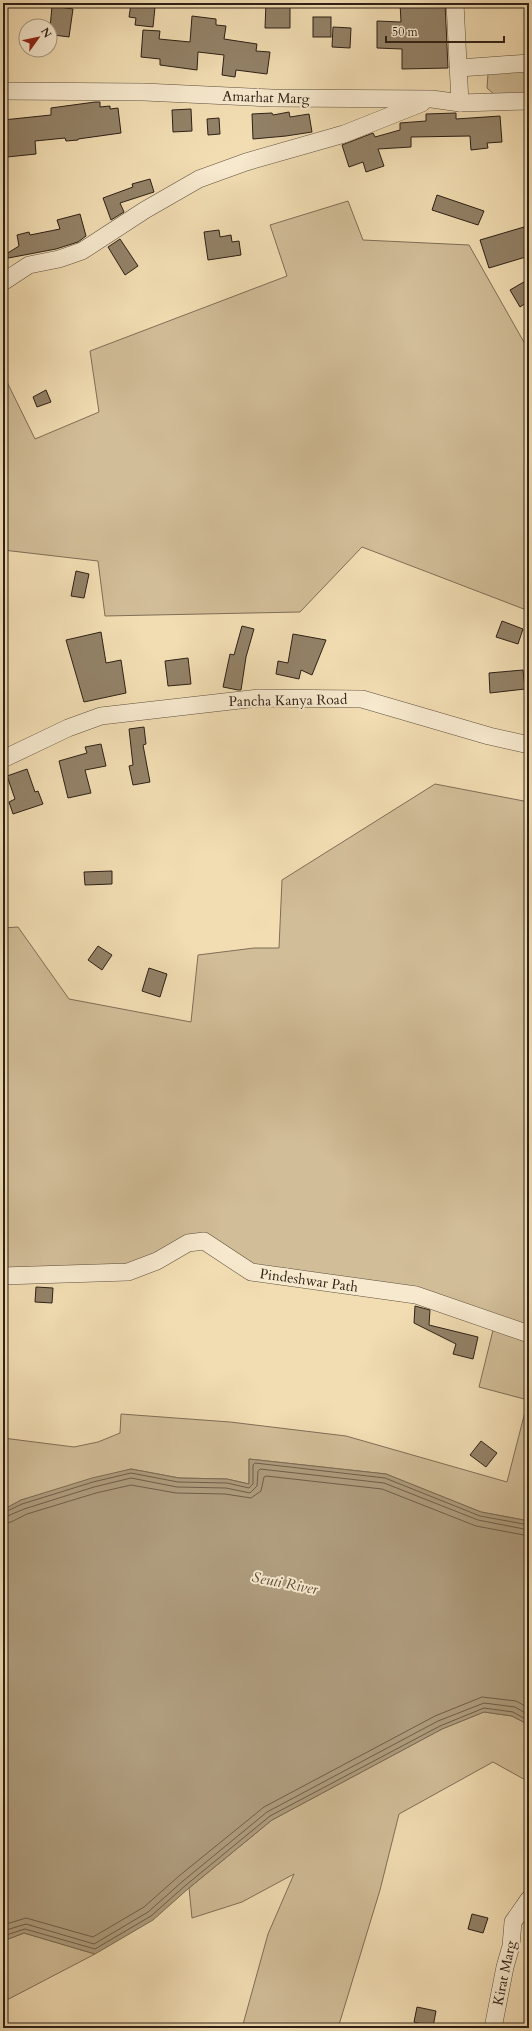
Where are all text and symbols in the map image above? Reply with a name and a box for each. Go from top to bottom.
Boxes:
north arrow [18,18,58,58]
scale bar [386,18,504,44]
text: 50 m [392,24,419,40]
text: N [37,25,55,41]
street label: Amarhat Marg [222,86,310,109]
street label: Pancha Kanya Road [229,690,348,711]
street label: Pindeshwar Path [259,1264,360,1297]
water label: Seuti River [250,1567,321,1599]
street label: Kirat Marg [488,1939,521,2007]

